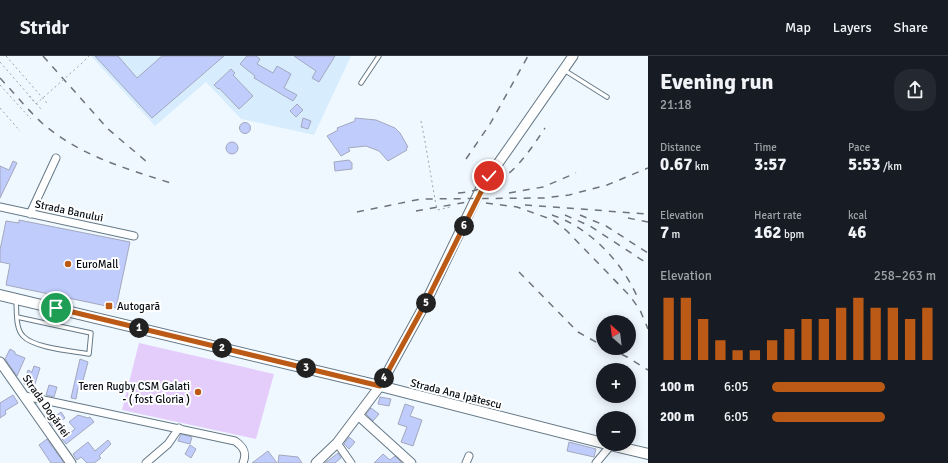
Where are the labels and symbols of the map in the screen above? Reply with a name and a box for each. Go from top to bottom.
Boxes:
pin [472,159,506,193]
street label: Strada Banului [34,197,104,225]
pin: 6 [454,216,474,236]
place label: EuroMall [76,258,118,271]
marker: EuroMall [63,259,73,269]
pin [39,291,73,325]
pin: 5 [416,293,436,313]
place label: Autogară [117,300,160,313]
marker: Autogară [104,301,114,311]
north arrow [596,315,636,355]
pin: 1 [129,318,149,338]
pin: 2 [212,338,232,358]
pin: 3 [296,358,316,378]
pin: 4 [374,368,394,388]
street label: Strada Dogăriei [20,372,72,440]
street label: Strada Ana Ipătescu [409,376,503,412]
place label: Teren Rugby CSM Galati - ( fost Gloria ) [78,380,190,406]
marker: Teren Rugby CSM Galati - ( fost Gloria ) [193,387,203,397]

